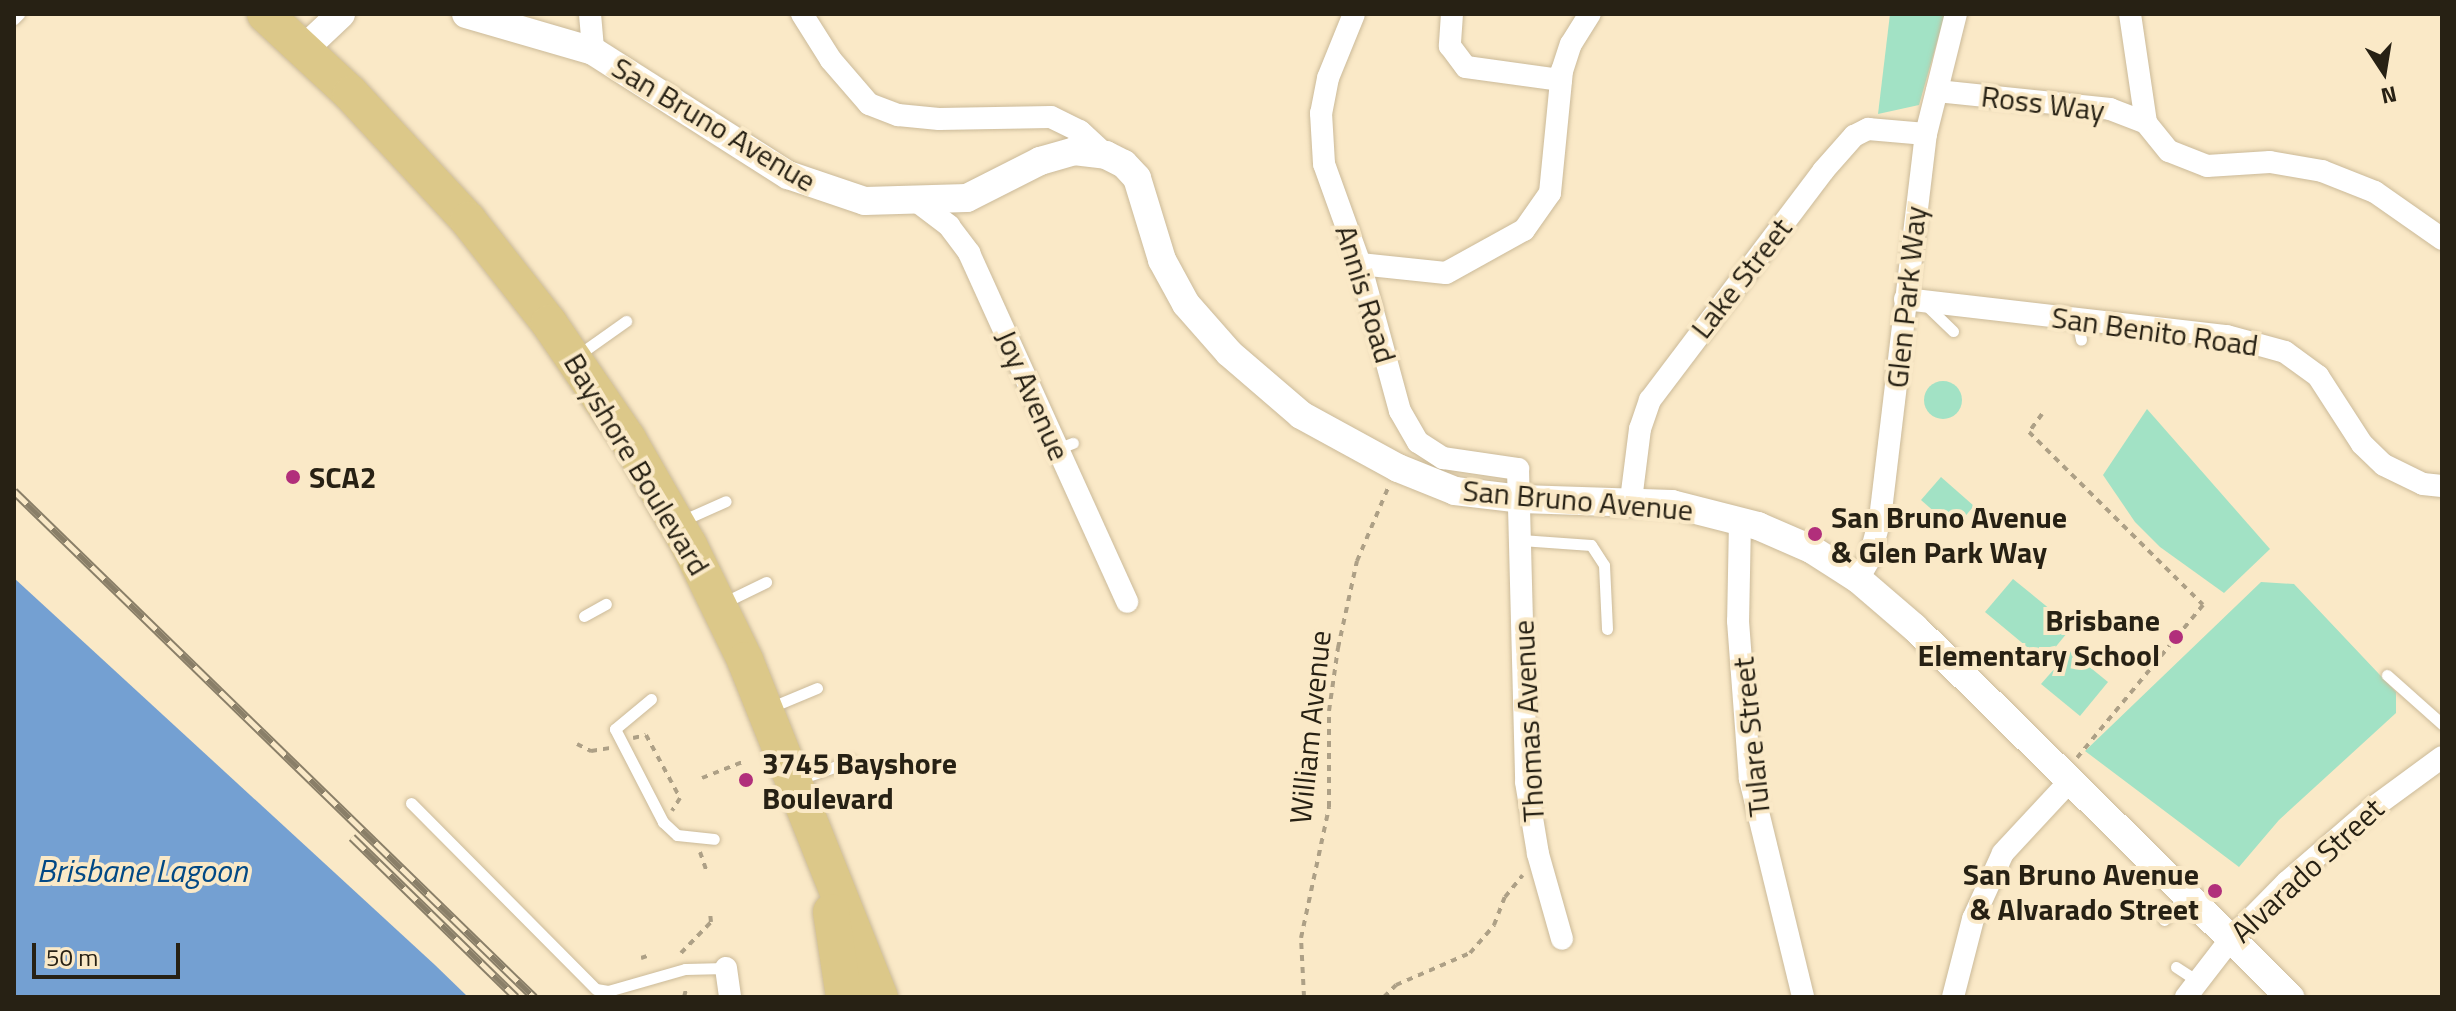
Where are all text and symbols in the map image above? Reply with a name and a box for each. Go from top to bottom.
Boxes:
north arrow [2344,32,2424,112]
street label: San Bruno Avenue [606,49,822,199]
text: N [2378,77,2400,114]
street label: Ross Way [1979,78,2107,128]
street label: Glen Park Way [1879,204,1933,390]
street label: Lake Street [1683,211,1799,345]
street label: Annis Road [1328,221,1404,367]
street label: San Benito Road [2049,299,2261,363]
street label: Joy Avenue [988,324,1078,466]
street label: Bayshore Boulevard [557,346,717,582]
place label: SCA2 [309,459,376,495]
marker: SCA2 [284,468,302,486]
street label: San Bruno Avenue [1461,472,1695,528]
place label: San Bruno Avenue & Glen Park Way [1831,499,2067,570]
marker: San Bruno Avenue & Glen Park Way [1806,525,1824,543]
place label: Brisbane Elementary School [1918,602,2160,672]
street label: Thomas Avenue [1505,619,1551,823]
marker: Brisbane Elementary School [2167,628,2185,646]
street label: William Avenue [1282,629,1338,825]
street label: Tulare Street [1725,655,1777,819]
place label: 3745 Bayshore Boulevard [762,745,957,816]
marker: 3745 Bayshore Boulevard [737,771,755,789]
street label: Alvarado Street [2223,790,2391,950]
water label: Brisbane Lagoon [37,851,247,889]
place label: San Bruno Avenue & Alvarado Street [1963,856,2199,926]
marker: San Bruno Avenue & Alvarado Street [2206,882,2224,900]
scale bar [36,927,184,977]
text: 50 m [46,939,98,975]

